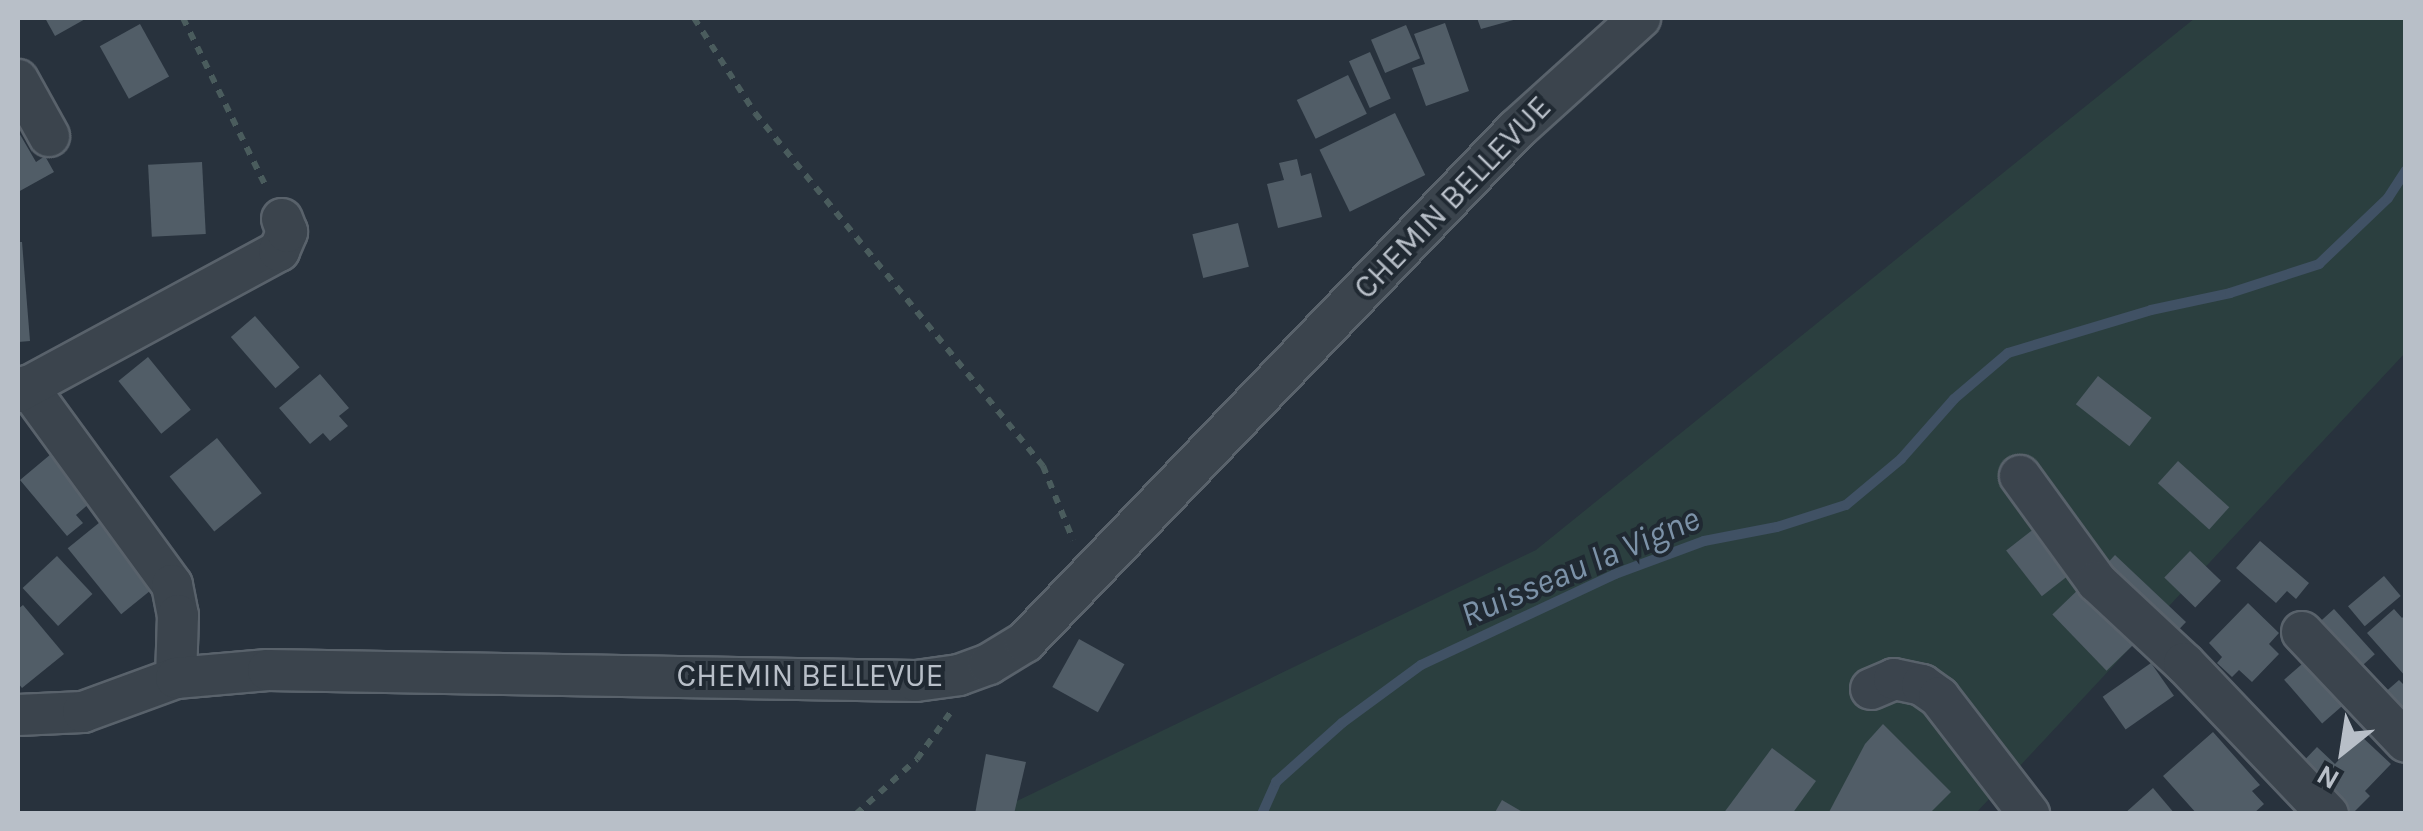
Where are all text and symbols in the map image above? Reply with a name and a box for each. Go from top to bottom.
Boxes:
street label: CHEMIN BELLEVUE [1346,89,1560,307]
water label: Ruisseau la Vigne [1454,498,1706,636]
street label: CHEMIN BELLEVUE [676,657,944,695]
north arrow [2293,701,2393,801]
text: N [2311,758,2345,797]

